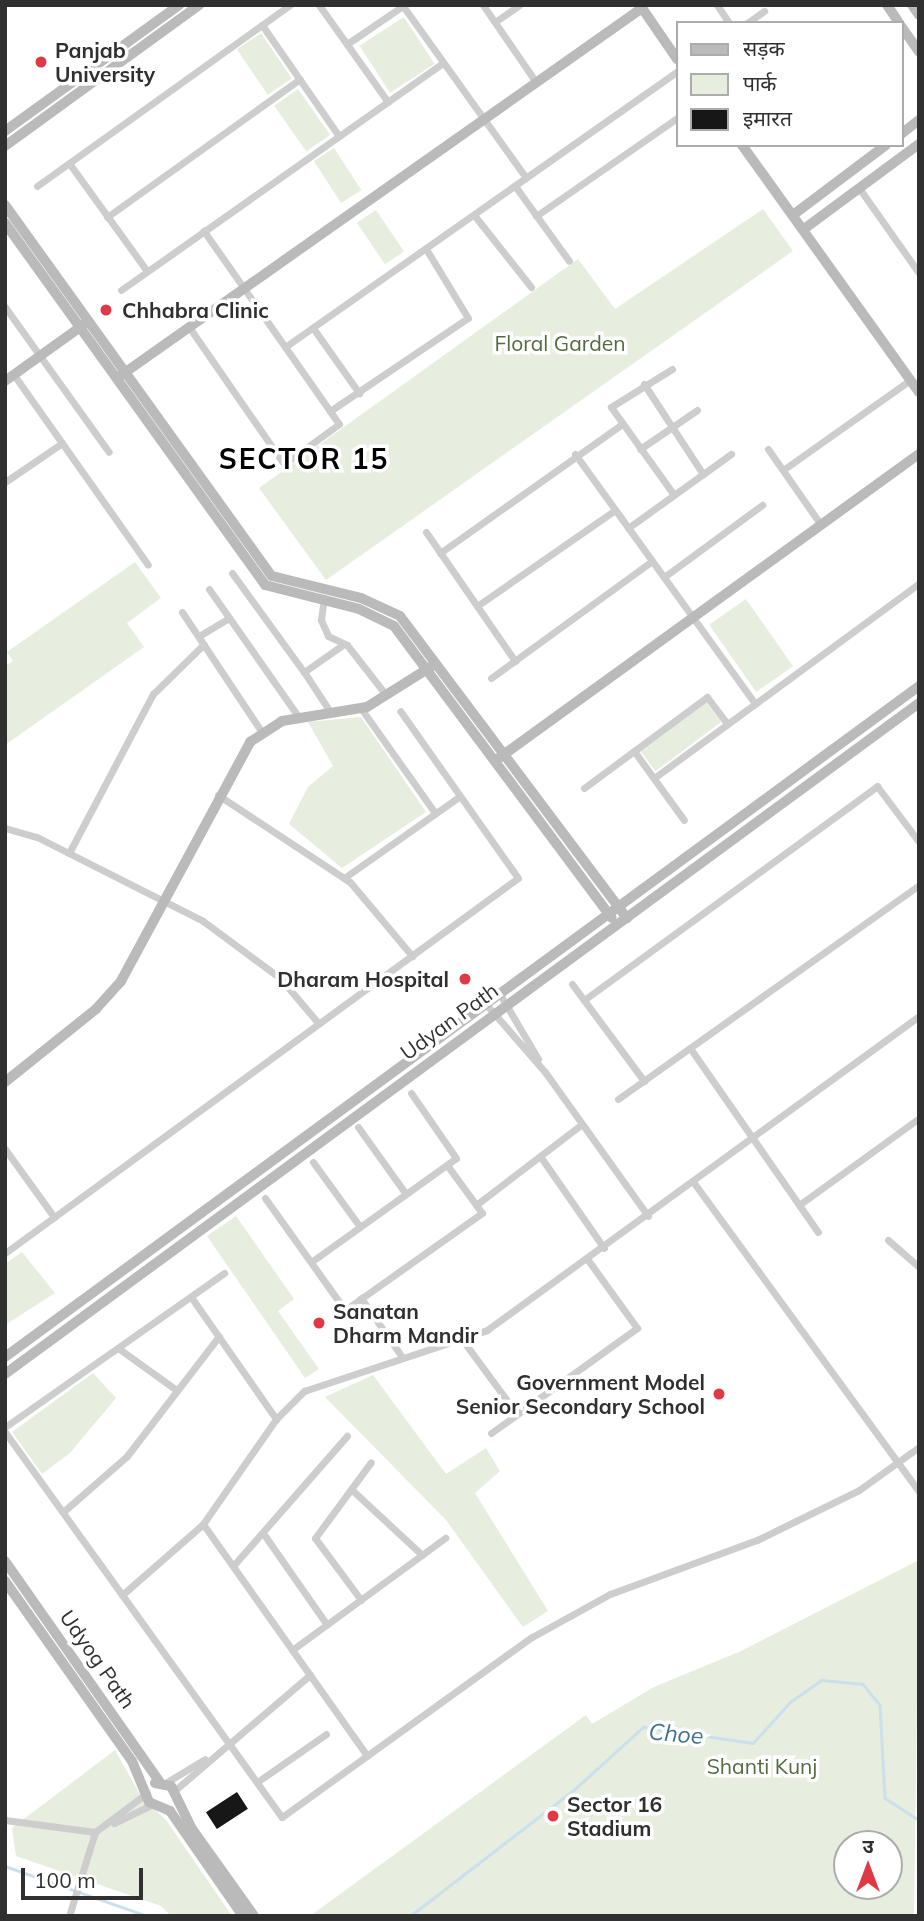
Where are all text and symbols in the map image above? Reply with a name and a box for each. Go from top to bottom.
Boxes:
legend [676,21,903,147]
text: सड़क [743,35,785,61]
place label: Panjab University [55,37,155,87]
marker: Panjab University [33,54,49,70]
text: पार्क [743,70,777,96]
text: इमारत [743,105,792,131]
place label: Chhabra Clinic [122,297,269,323]
marker: Chhabra Clinic [96,300,116,320]
park label: Floral Garden [494,330,626,356]
district label: SECTOR 15 [220,442,388,476]
place label: Dharam Hospital [277,966,449,992]
marker: Dharam Hospital [455,969,475,989]
street label: Udyan Path [395,977,503,1065]
place label: Sanatan Dharm Mandir [333,1298,478,1348]
marker: Sanatan Dharm Mandir [311,1315,327,1331]
place label: Government Model Senior Secondary School [456,1369,705,1419]
marker: Government Model Senior Secondary School [711,1386,727,1402]
street label: Udyog Path [55,1605,141,1713]
water label: Choe [647,1718,705,1750]
park label: Shanti Kunj [707,1753,817,1779]
place label: Sector 16 Stadium [567,1791,662,1841]
marker: Sector 16 Stadium [545,1808,561,1824]
north arrow [833,1830,903,1900]
text: उ [862,1834,874,1858]
scale bar [24,1854,147,1898]
text: 100 m [34,1867,96,1893]

